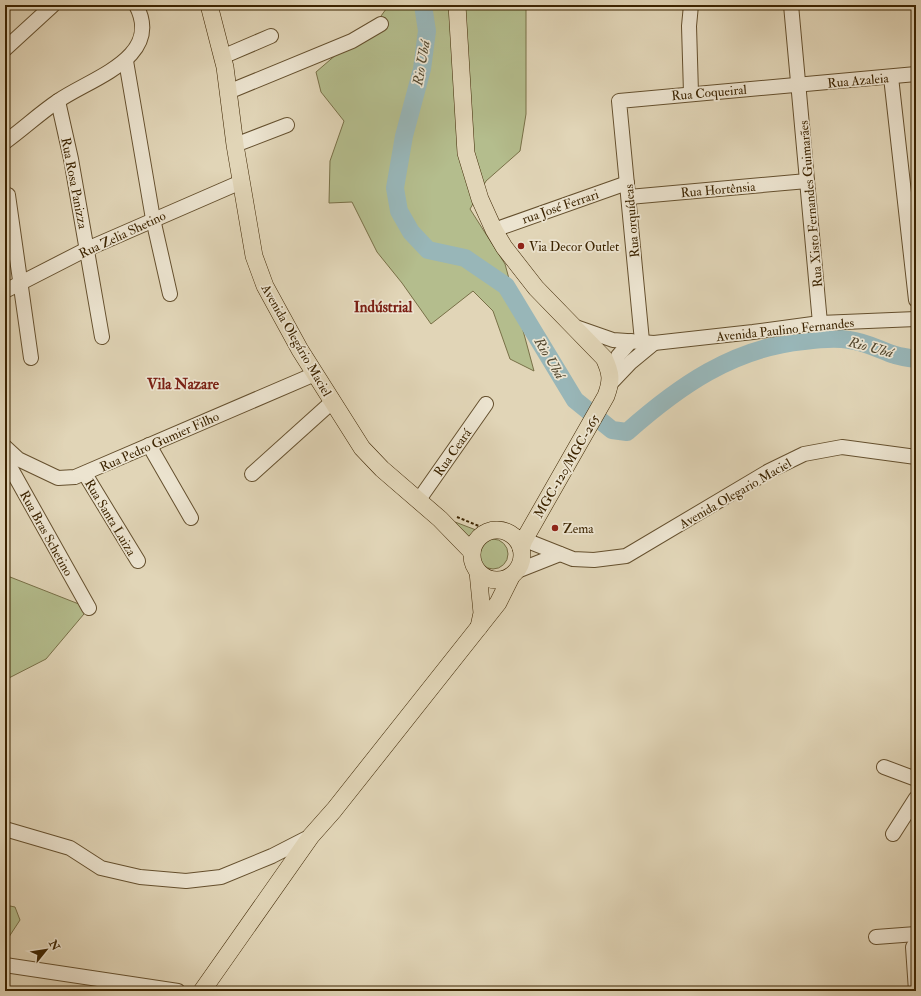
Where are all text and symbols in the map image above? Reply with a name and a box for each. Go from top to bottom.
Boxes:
water label: Rio Ubá [409,38,434,88]
street label: Rua Azaleia [827,70,890,92]
street label: Rua Coqueiral [671,82,748,104]
street label: Rua Xisto Fernandes Guimarães [796,119,826,288]
street label: Rua Rosa Panizza [57,136,91,231]
street label: Rua Hortênsia [680,179,757,201]
street label: Rua orquídeas [621,183,643,258]
street label: rua José Ferrari [520,186,601,228]
street label: Rua Zelia Shetino [76,208,168,262]
place label: Via Decor Outlet [529,239,619,255]
marker: Via Decor Outlet [516,241,526,251]
street label: Avenida Olegário Maciel [257,281,335,400]
district label: Indústrial [354,298,412,317]
street label: Avenida Paulino Fernandes [714,315,855,345]
water label: Rio Ubá [846,333,896,362]
water label: Rio Ubá [530,334,569,383]
district label: Vila Nazare [146,375,220,394]
street label: Rua Pedro Gumier Filho [97,408,222,475]
street label: MGC-120/MGC-265 [531,412,603,521]
street label: Rua Ceará [431,425,475,479]
street label: Avenida Olegario Maciel [676,455,795,533]
street label: Rua Santa Luiza [81,476,140,559]
street label: Rua Bras Schetino [16,488,76,579]
place label: Zema [563,521,594,537]
marker: Zema [550,523,560,533]
north arrow [26,930,66,970]
text: N [46,937,63,954]

